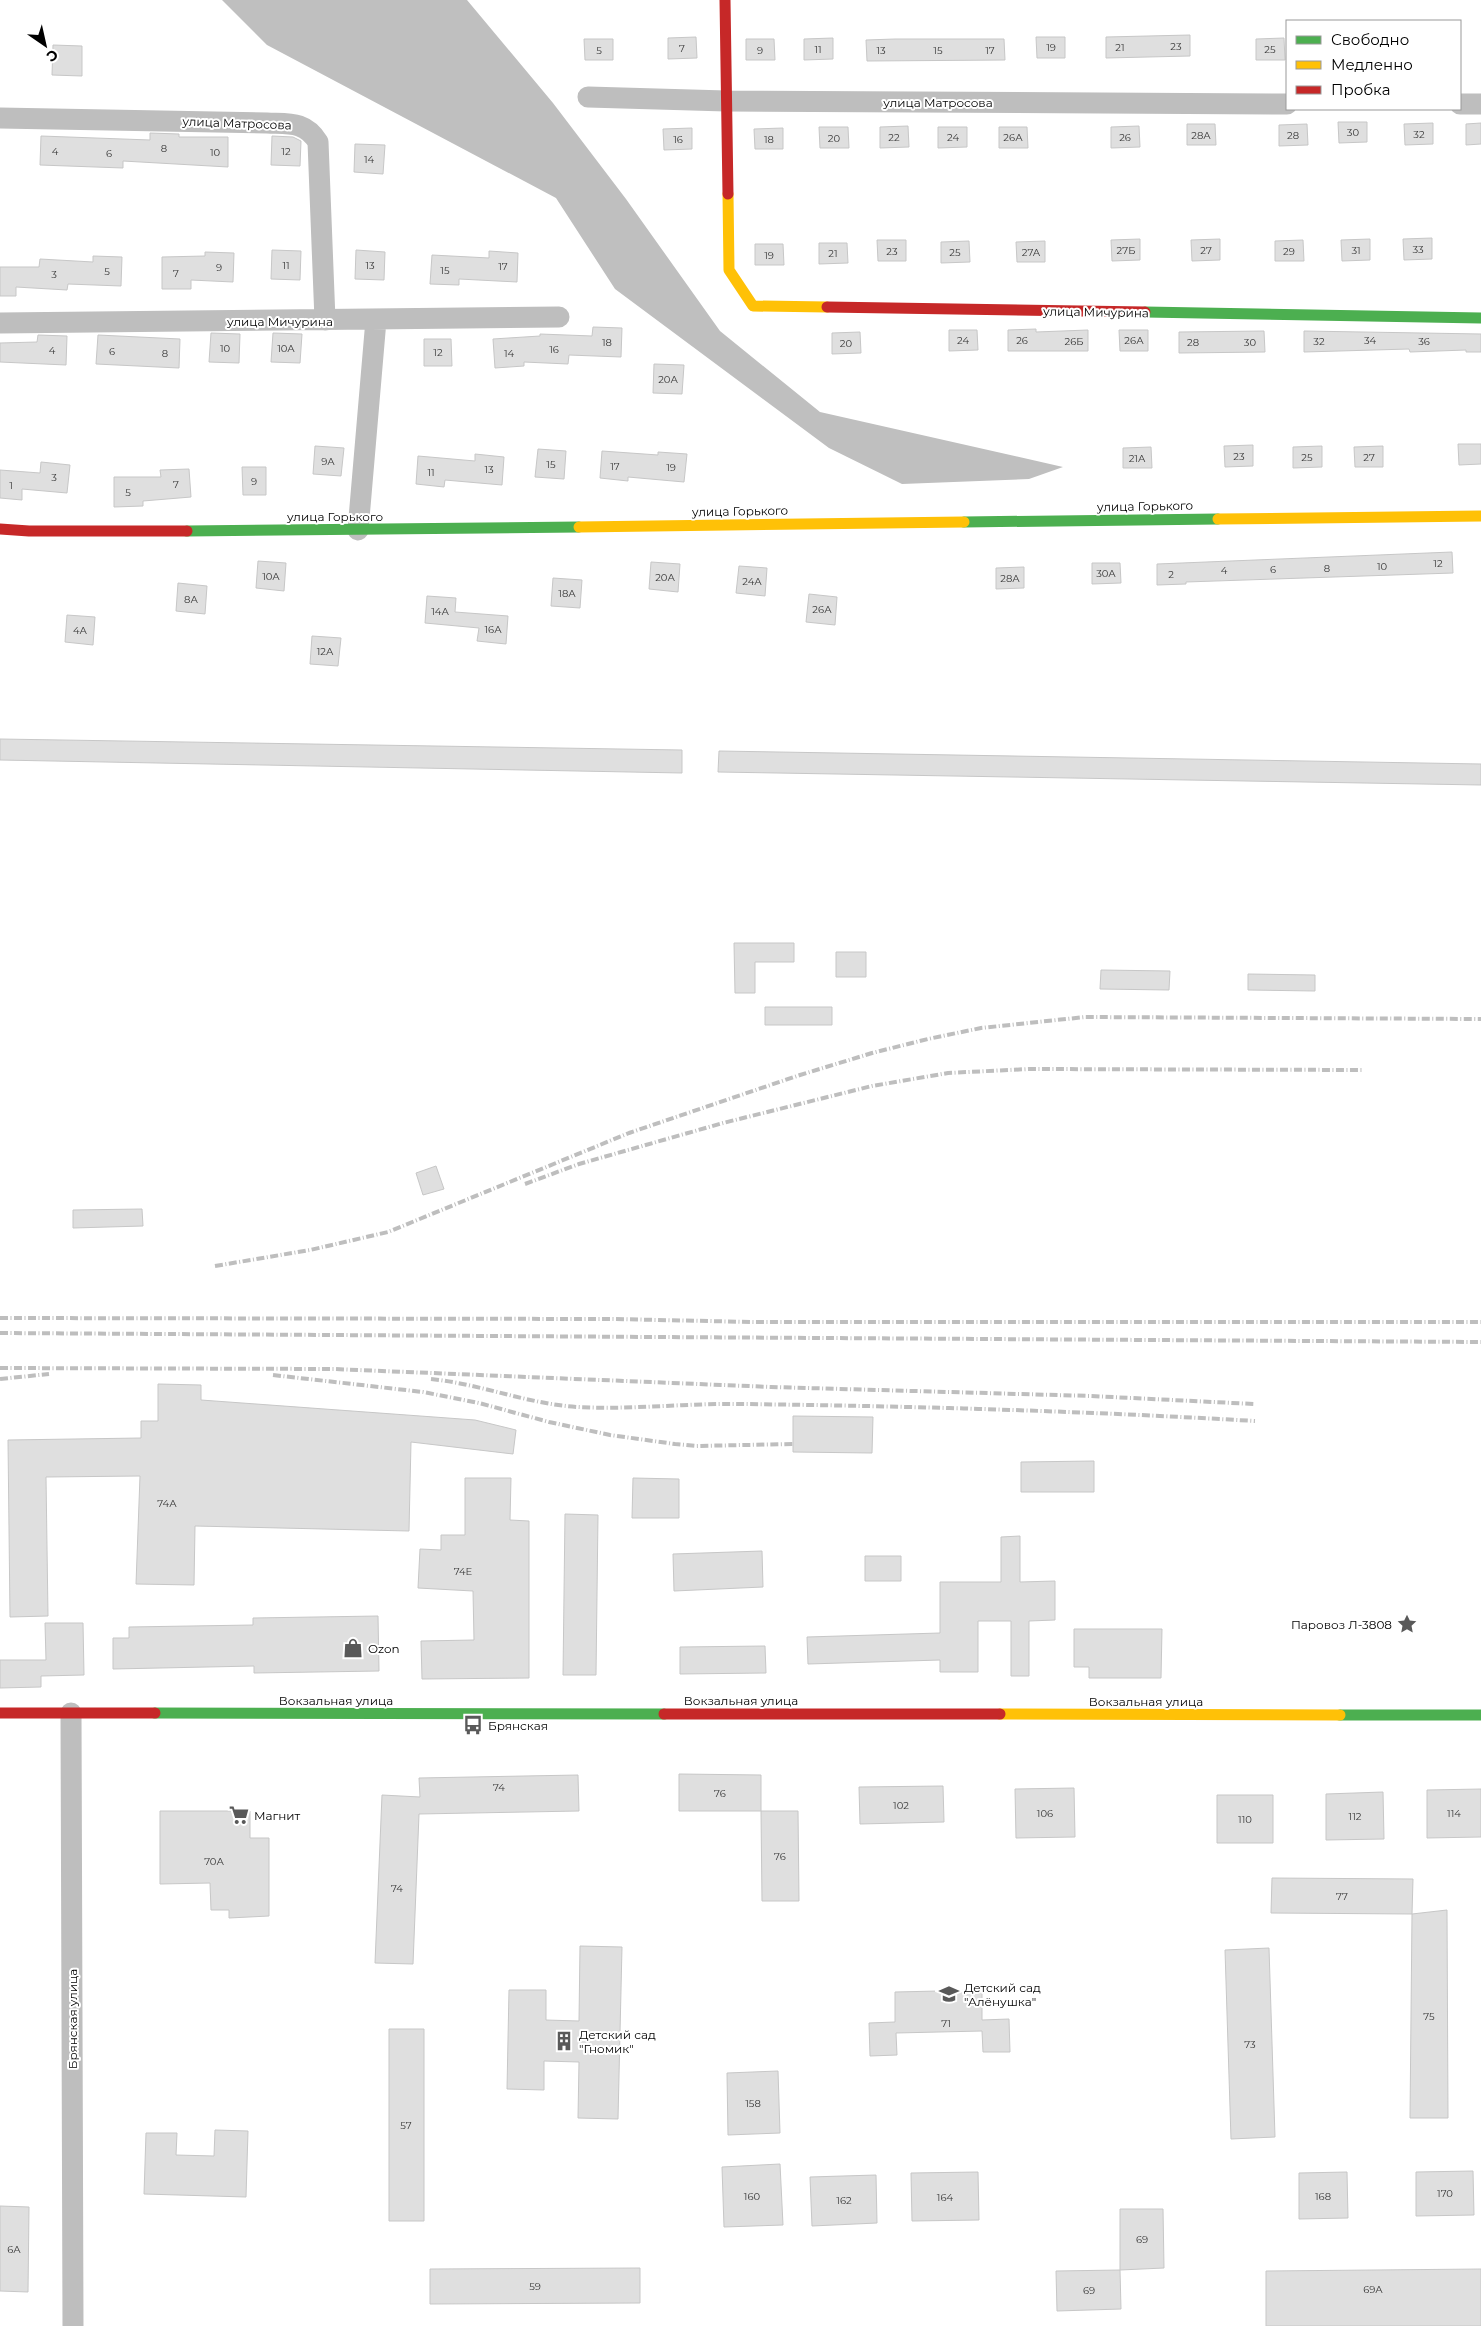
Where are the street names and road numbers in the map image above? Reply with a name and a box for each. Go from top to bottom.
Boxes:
street label: улица Матросова [882,95,993,110]
street label: улица Матросова [181,114,292,132]
street label: улица Мичурина [1042,304,1149,320]
street label: улица Мичурина [226,314,333,329]
street label: улица Горького [1096,498,1194,514]
street label: улица Горького [691,503,789,519]
street label: улица Горького [286,509,383,524]
street label: Вокзальная улица [279,1693,393,1708]
street label: Вокзальная улица [684,1693,798,1708]
street label: Вокзальная улица [1089,1694,1203,1709]
street label: Брянская улица [65,1969,80,2069]

